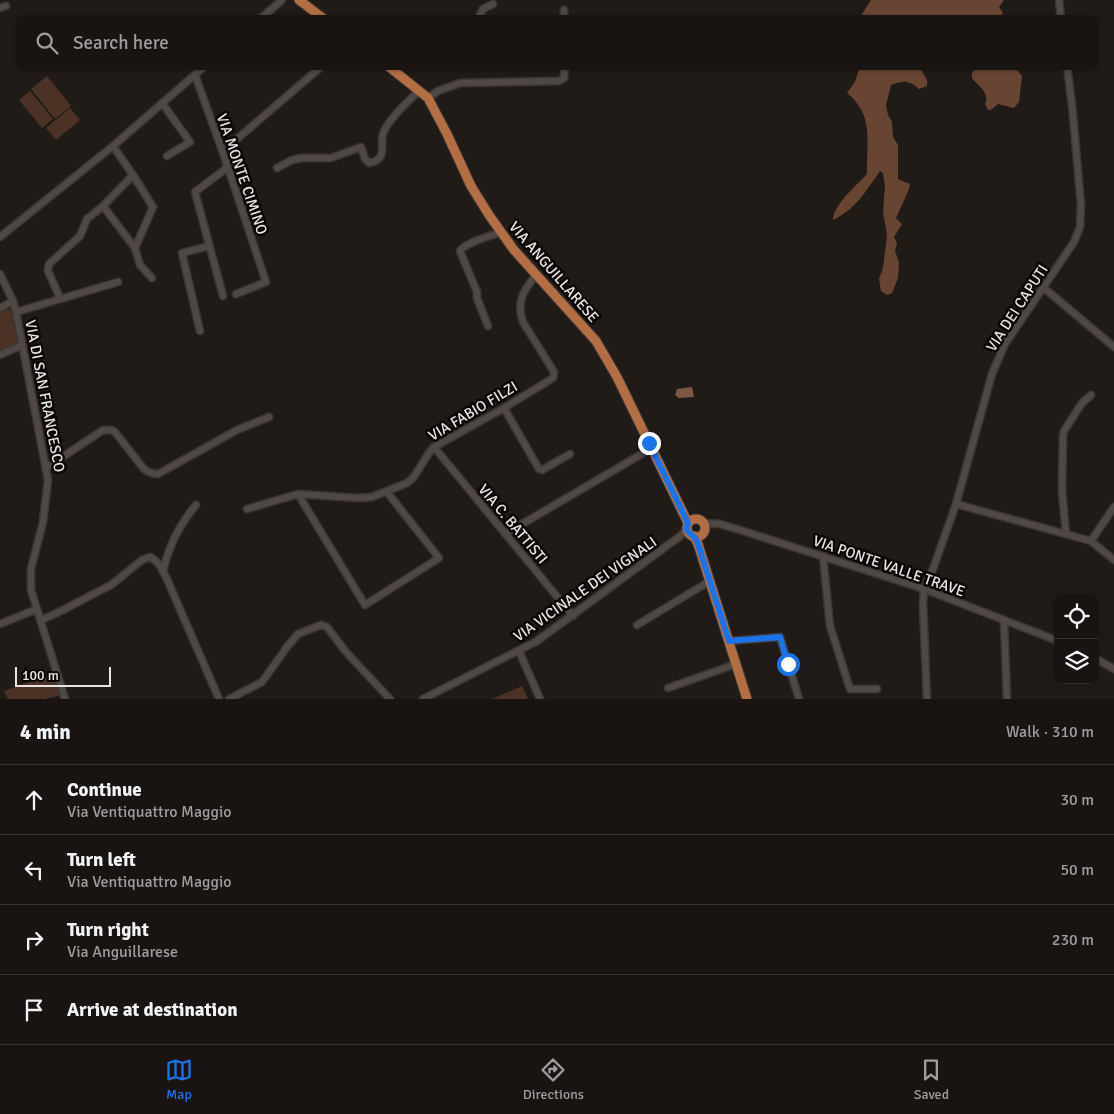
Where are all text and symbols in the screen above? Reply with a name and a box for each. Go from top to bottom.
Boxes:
search box [15,15,1099,70]
icon: search [33,29,61,57]
text: Search here [73,31,169,55]
street label: VIA MONTE CIMINO [213,111,271,237]
street label: VIA ANGUILLARESE [505,218,603,326]
street label: VIA DEI CAPUTI [982,261,1052,355]
street label: VIA DI SAN FRANCESCO [21,318,69,474]
street label: VIA FABIO FILZI [425,377,521,445]
route end [638,432,661,455]
street label: VIA C. BATTISTI [474,480,552,568]
street label: VIA PONTE VALLE TRAVE [811,532,967,600]
street label: VIA VICINALE DEI VIGNALI [510,533,660,645]
map controls [1054,594,1099,684]
button: locate [1054,594,1099,639]
button: layers [1054,639,1099,684]
route start [777,653,800,676]
scale bar [15,664,111,687]
text: 100 m [22,667,59,684]
text: 4 min [20,719,71,745]
text: Walk · 310 m [1006,722,1094,742]
text: Continue [67,778,142,802]
icon: ahead [20,786,48,814]
text: 30 m [1060,790,1094,810]
text: Via Ventiquattro Maggio [67,802,232,822]
text: Turn left [67,848,136,872]
icon: left [20,856,48,884]
text: 50 m [1060,860,1094,880]
text: Via Ventiquattro Maggio [67,872,232,892]
text: Turn right [67,918,149,942]
icon: right [20,926,48,954]
text: 230 m [1052,930,1094,950]
text: Via Anguillarese [67,942,178,962]
icon: arrive [20,996,48,1024]
text: Arrive at destination [67,998,238,1022]
tab: Map [165,1056,193,1103]
tab: Directions [523,1056,584,1103]
tab: Saved [914,1056,949,1103]

